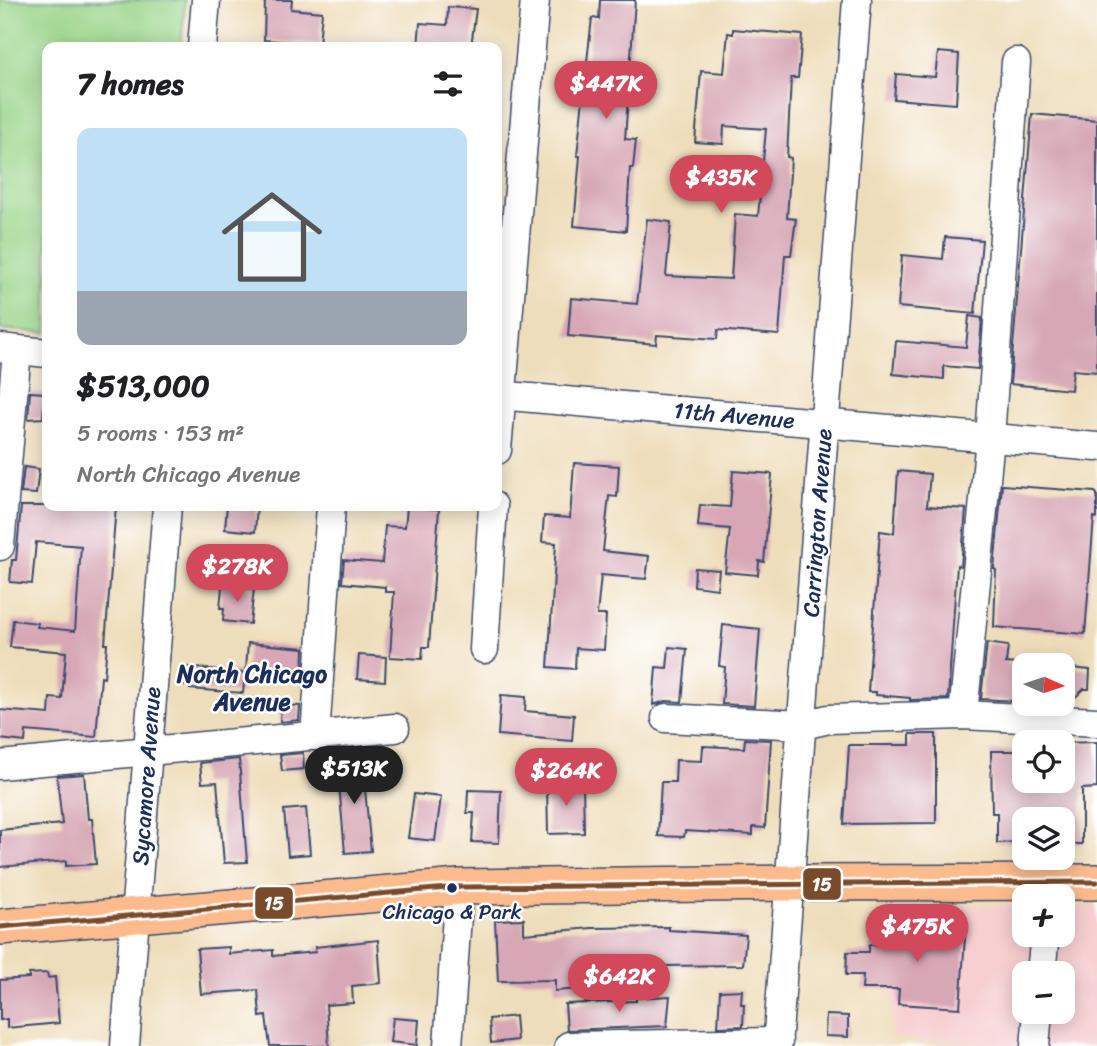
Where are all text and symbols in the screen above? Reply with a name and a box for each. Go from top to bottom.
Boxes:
text: 7 homes [77,57,184,111]
pin: $447K [557,61,655,121]
text: $447K [570,63,642,104]
icon: filters [429,65,467,103]
pin: $435K [672,156,770,215]
text: $435K [686,157,756,198]
icon: home [209,174,335,300]
text: $513,000 [77,359,210,413]
street label: 11th Avenue [672,390,796,441]
text: 5 rooms · 153 m² [77,413,244,454]
street label: Carrington Avenue [790,428,845,619]
text: North Chicago Avenue [77,454,300,495]
pin: $278K [188,544,286,604]
text: $278K [202,546,272,587]
district label: North Chicago Avenue [176,653,327,723]
north arrow [1012,653,1074,716]
map controls [1012,653,1075,1024]
street label: Sycamore Avenue [120,685,173,867]
button: locate [1012,730,1075,793]
pin: $513K [305,746,403,806]
text: $513K [321,748,387,789]
pin: $264K [517,748,615,808]
text: $264K [531,750,601,791]
button: layers [1012,807,1075,870]
line badge: 15 [802,867,842,901]
text: 15 [812,868,832,901]
marker: Chicago & Park [445,881,459,895]
button: + [1012,884,1075,947]
line badge: 15 [254,886,294,920]
text: 15 [264,887,284,920]
place label: Chicago & Park [382,893,522,931]
pin: $475K [868,904,966,964]
text: $475K [881,906,953,947]
pin: $642K [570,954,668,1014]
text: $642K [584,956,654,997]
button: − [1012,961,1075,1024]

